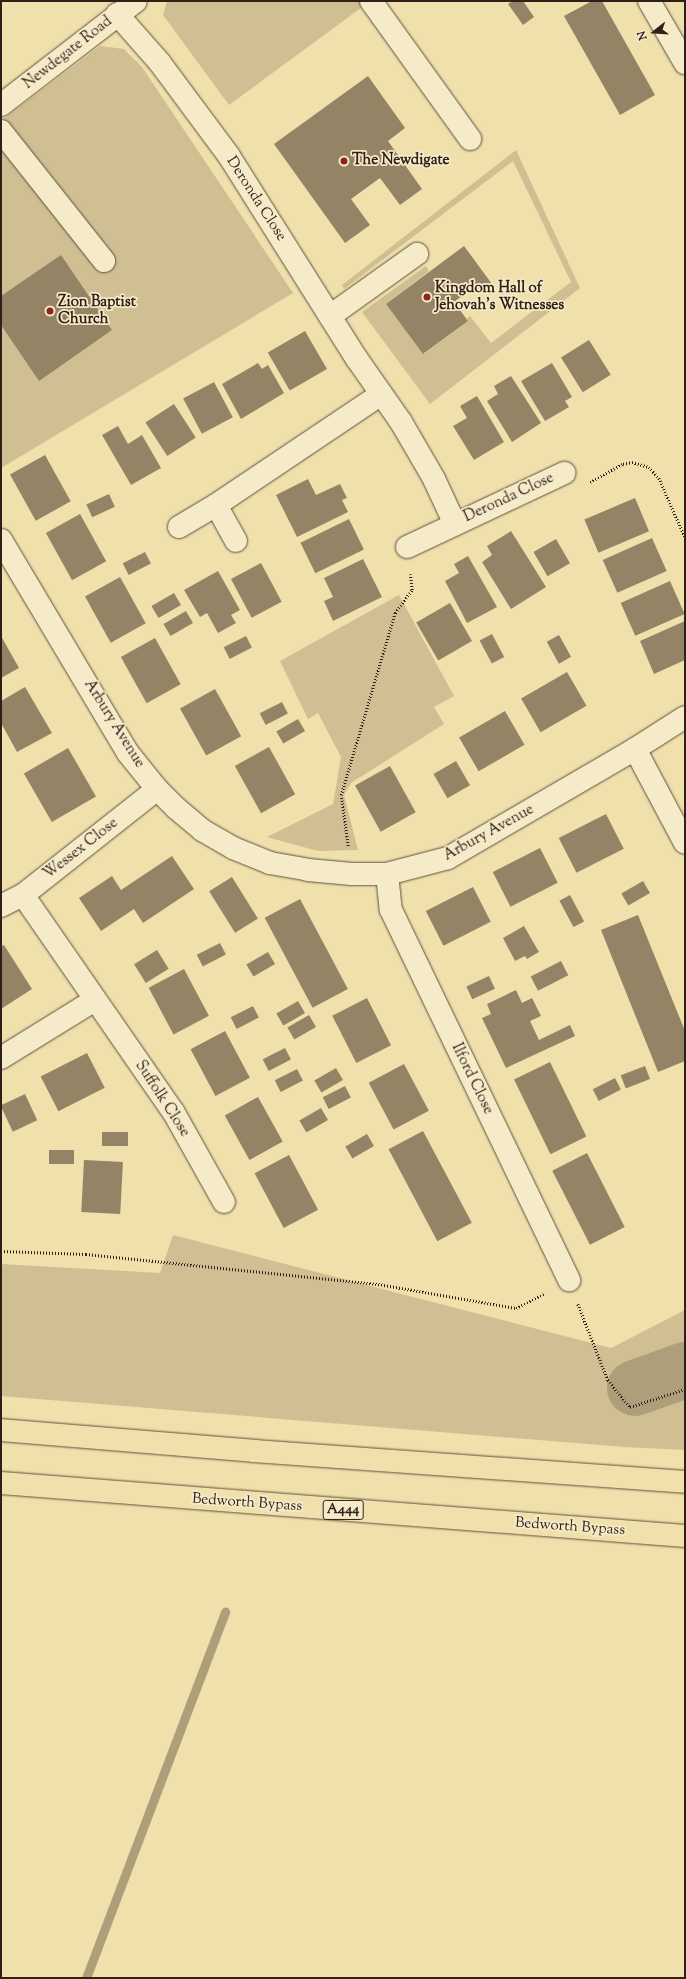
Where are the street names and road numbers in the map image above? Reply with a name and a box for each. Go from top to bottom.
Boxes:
street label: Newdegate Road [20,13,116,93]
street label: Deronda Close [222,153,290,245]
street label: Deronda Close [461,469,557,527]
street label: Arbury Avenue [80,677,148,771]
street label: Arbury Avenue [441,801,537,865]
street label: Wessex Close [40,814,122,884]
street label: Ilford Close [447,1041,497,1117]
street label: Suffolk Close [131,1057,193,1141]
street label: Bedworth Bypass [191,1490,303,1516]
road number: A444 [322,1498,364,1522]
street label: Bedworth Bypass [514,1514,626,1540]

